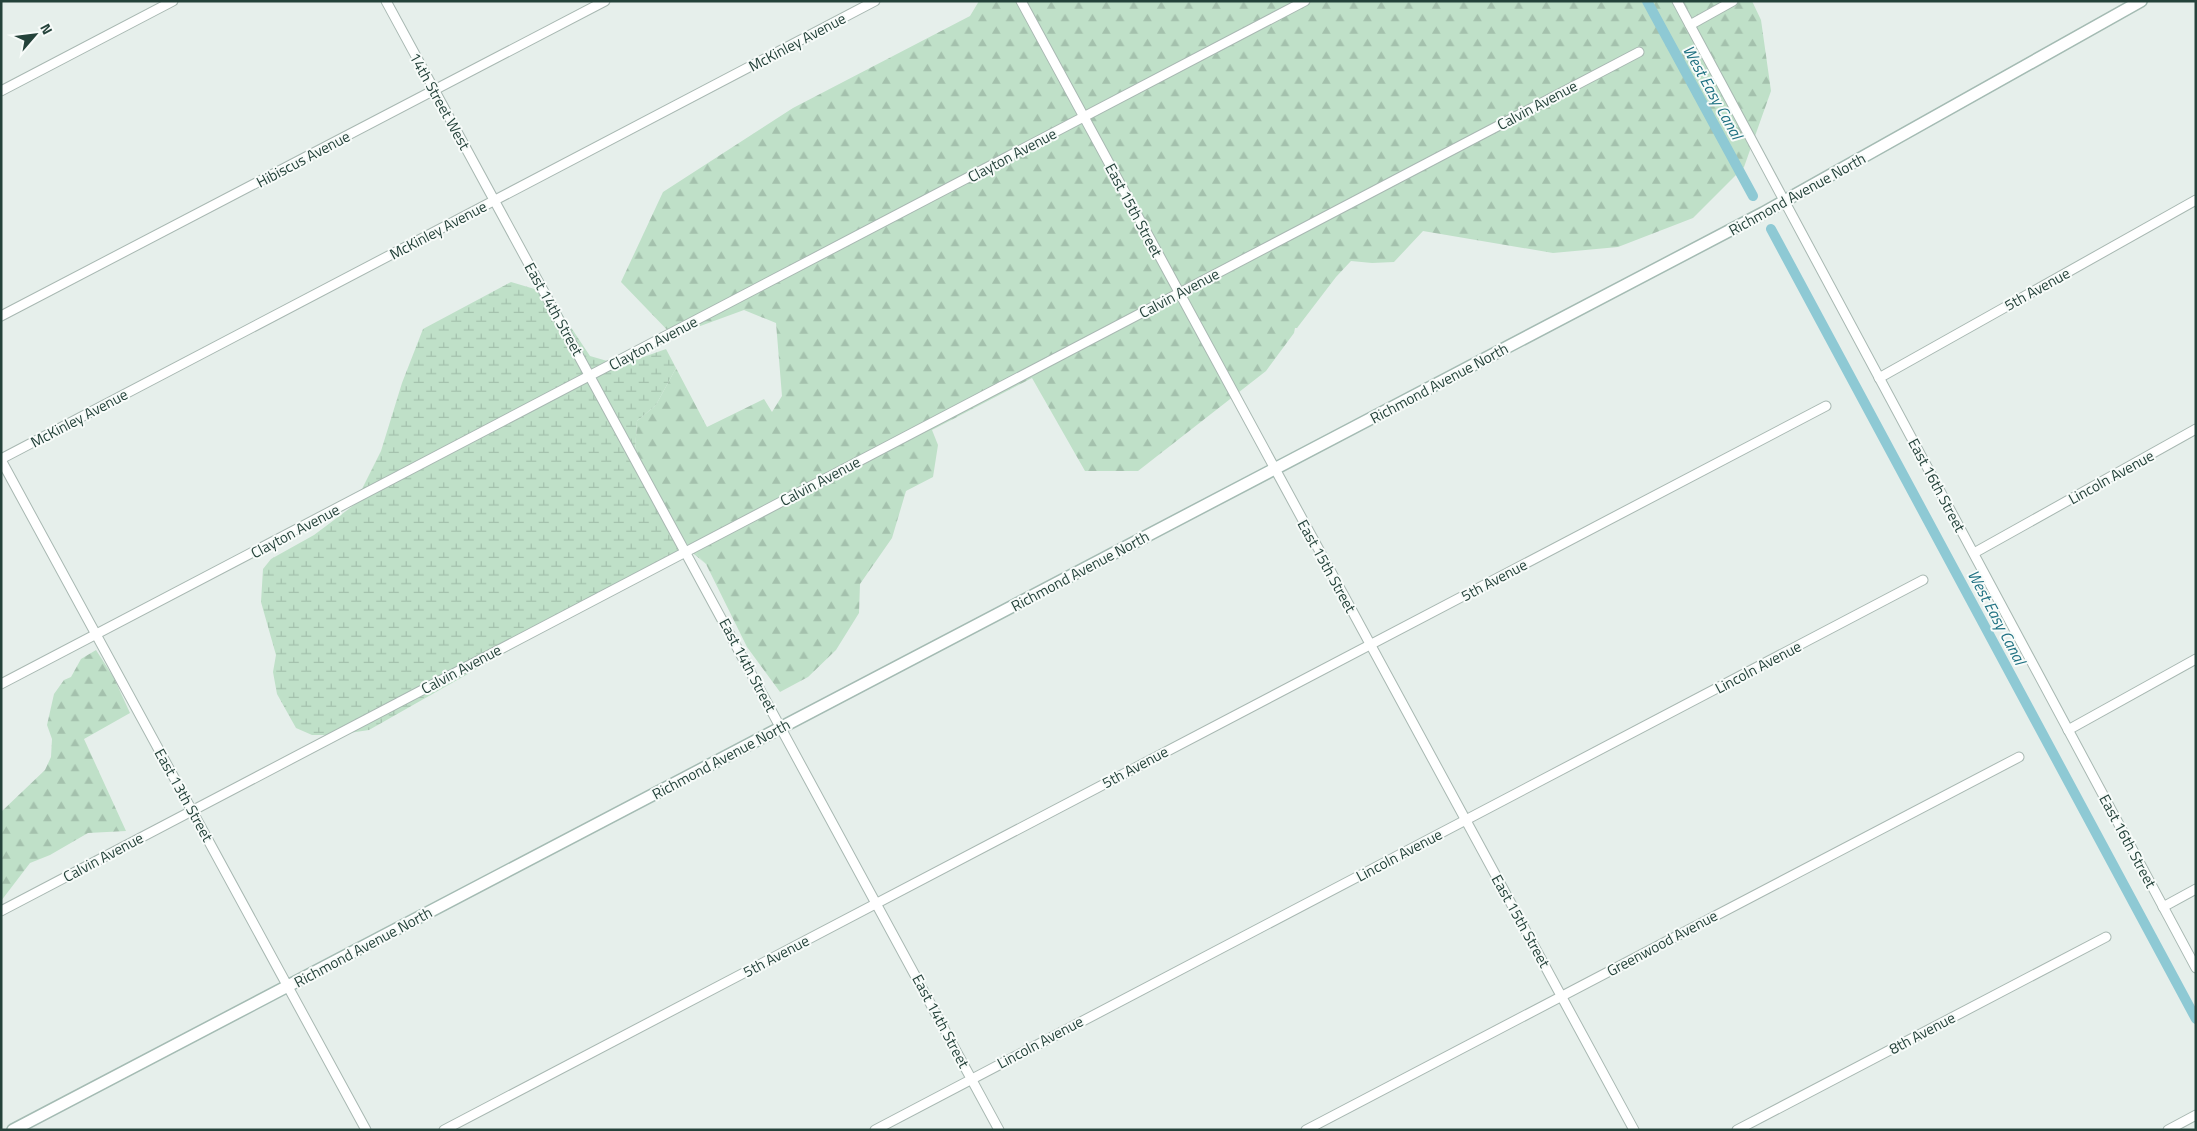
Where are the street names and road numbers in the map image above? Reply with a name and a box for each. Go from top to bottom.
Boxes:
street label: McKinley Avenue [744,7,850,77]
street label: 14th Street West [404,48,477,155]
street label: Calvin Avenue [1493,74,1581,136]
street label: Clayton Avenue [963,122,1061,188]
street label: Hibiscus Avenue [252,125,354,193]
street label: Richmond Avenue North [1724,147,1870,241]
street label: East 15th Street [1100,159,1169,262]
street label: McKinley Avenue [385,195,491,265]
street label: East 14th Street [519,258,589,360]
street label: Calvin Avenue [1135,262,1223,324]
street label: 5th Avenue [2000,262,2074,316]
street label: Clayton Avenue [604,310,702,376]
street label: Richmond Avenue North [1366,337,1512,429]
street label: McKinley Avenue [26,383,132,453]
street label: East 16th Street [1903,434,1972,537]
street label: Lincoln Avenue [2064,444,2158,510]
street label: Calvin Avenue [776,450,864,512]
street label: Clayton Avenue [246,498,344,564]
street label: East 15th Street [1292,515,1362,617]
street label: Richmond Avenue North [1007,525,1153,617]
street label: 5th Avenue [1457,553,1531,607]
street label: East 14th Street [714,614,783,717]
street label: Lincoln Avenue [1711,635,1805,699]
street label: Calvin Avenue [417,638,505,700]
street label: Richmond Avenue North [648,713,794,805]
street label: 5th Avenue [1098,740,1172,794]
street label: East 13th Street [149,744,219,846]
street label: East 16th Street [2094,790,2163,893]
street label: Lincoln Avenue [1352,823,1446,887]
street label: Calvin Avenue [59,826,147,888]
street label: East 15th Street [1486,870,1556,972]
street label: Richmond Avenue North [290,901,436,993]
street label: Greenwood Avenue [1602,904,1722,982]
street label: 5th Avenue [739,929,813,983]
street label: East 14th Street [907,970,976,1073]
street label: 8th Avenue [1885,1006,1959,1060]
street label: Lincoln Avenue [993,1010,1087,1074]

